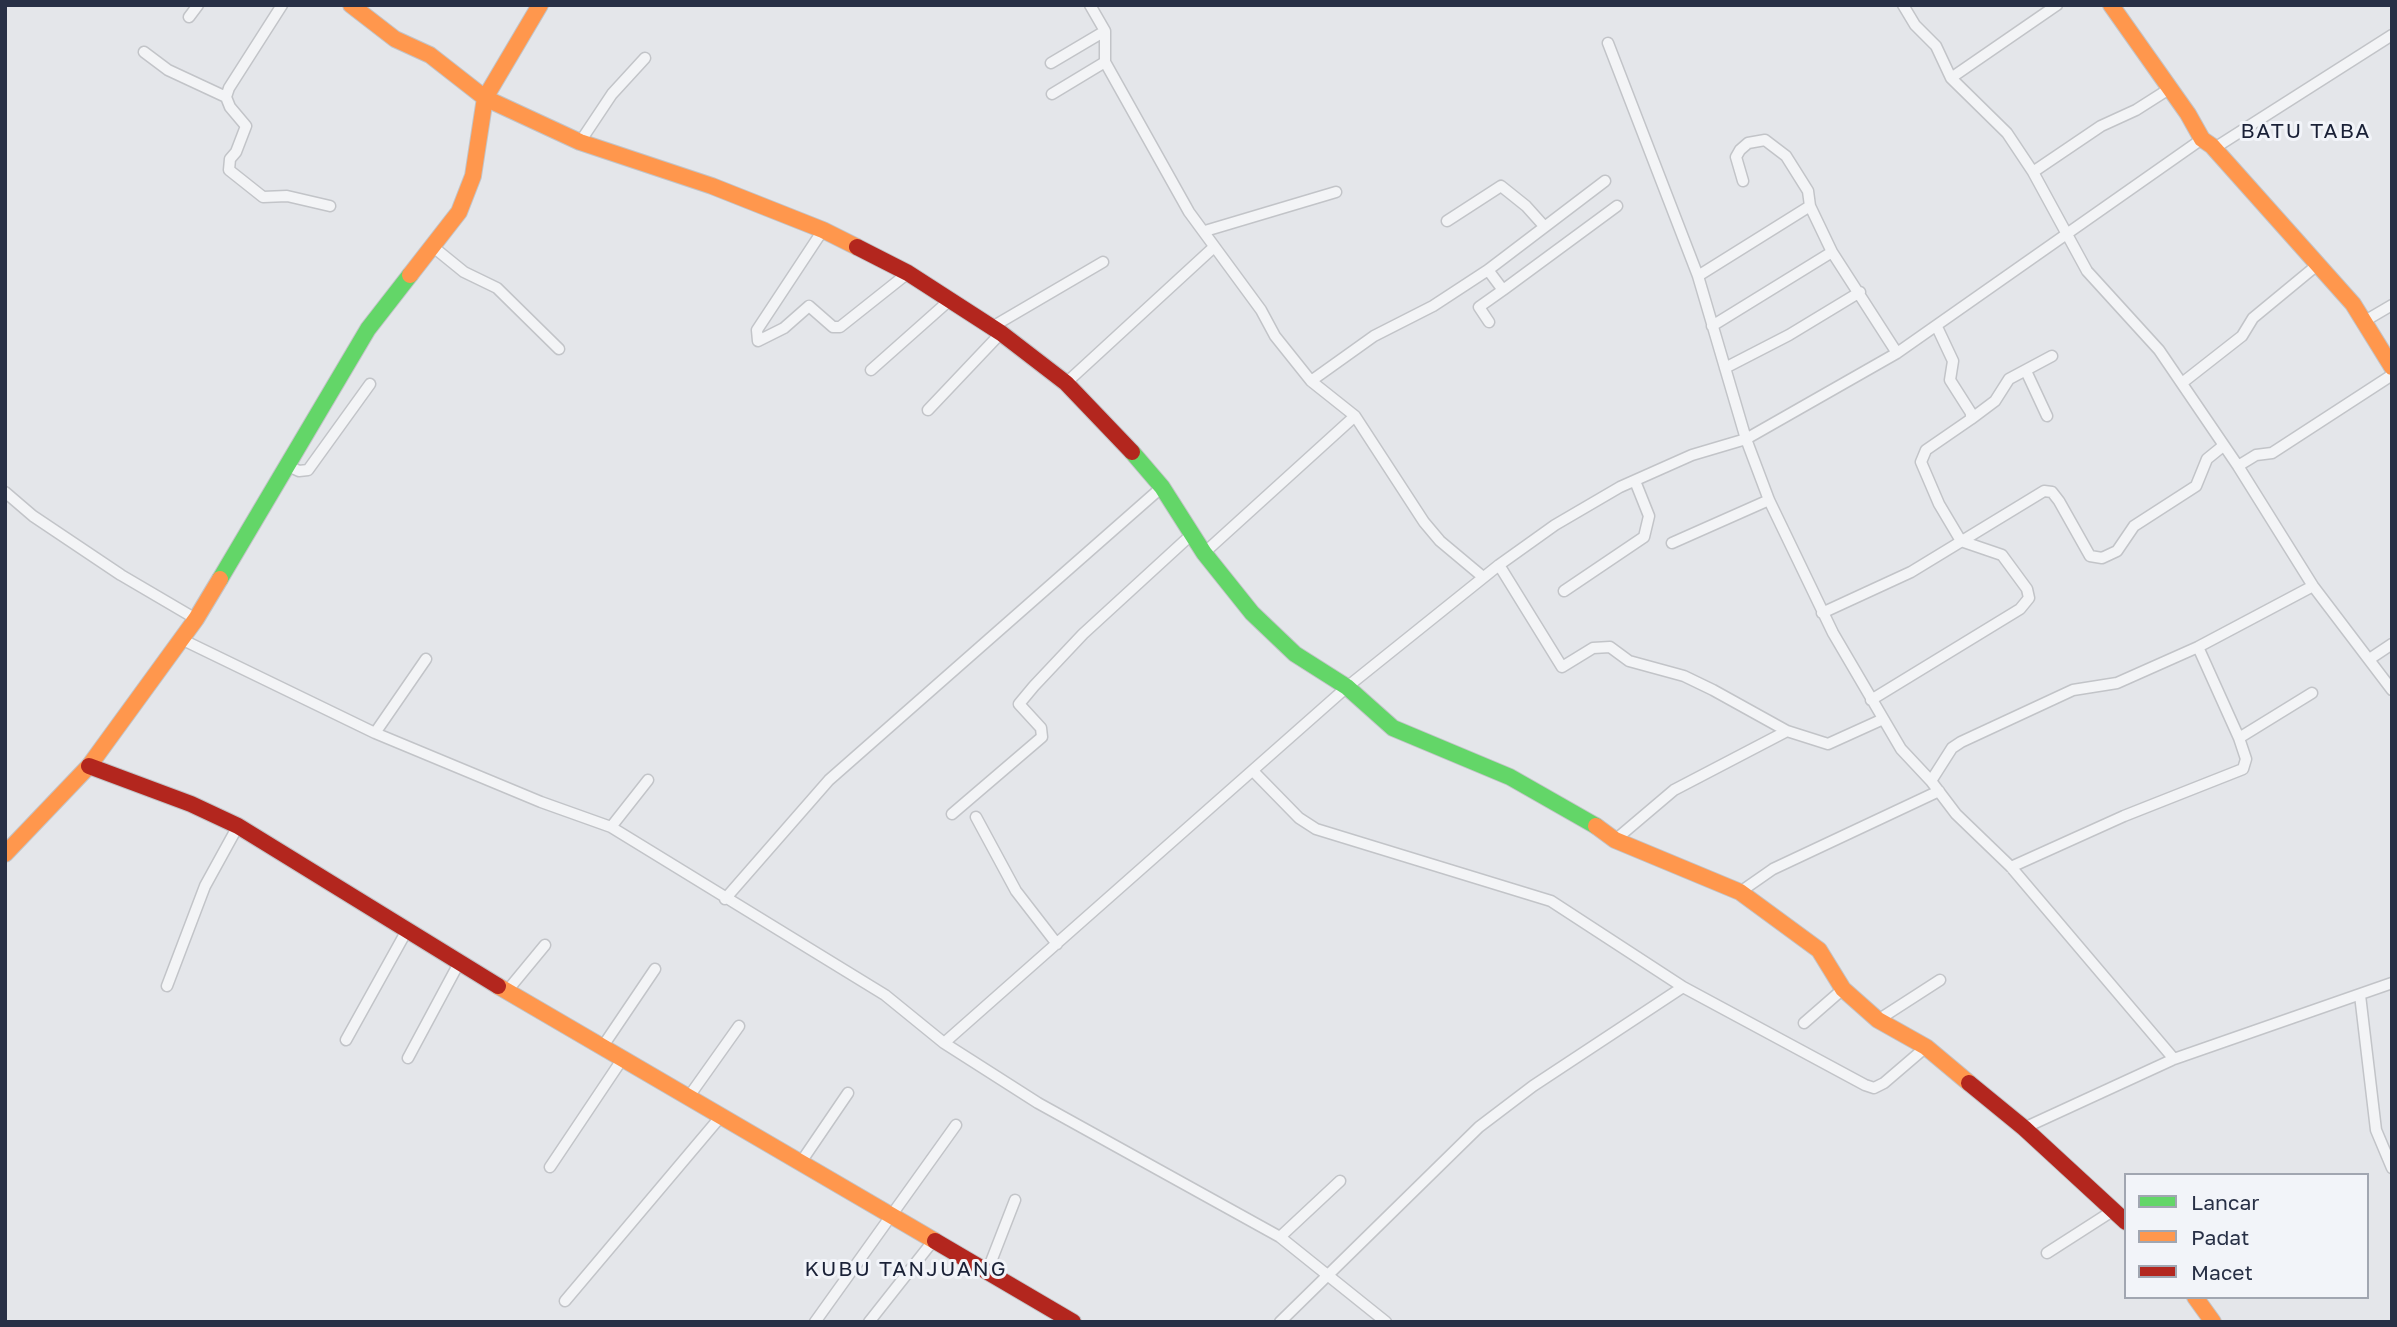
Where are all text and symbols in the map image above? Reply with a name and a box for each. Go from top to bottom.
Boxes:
district label: BATU TABA [2242,118,2370,144]
legend [2124,1173,2369,1299]
text: Lancar [2191,1189,2259,1215]
text: Padat [2191,1224,2249,1250]
district label: KUBU TANJUANG [806,1256,1006,1282]
text: Macet [2191,1259,2253,1285]

